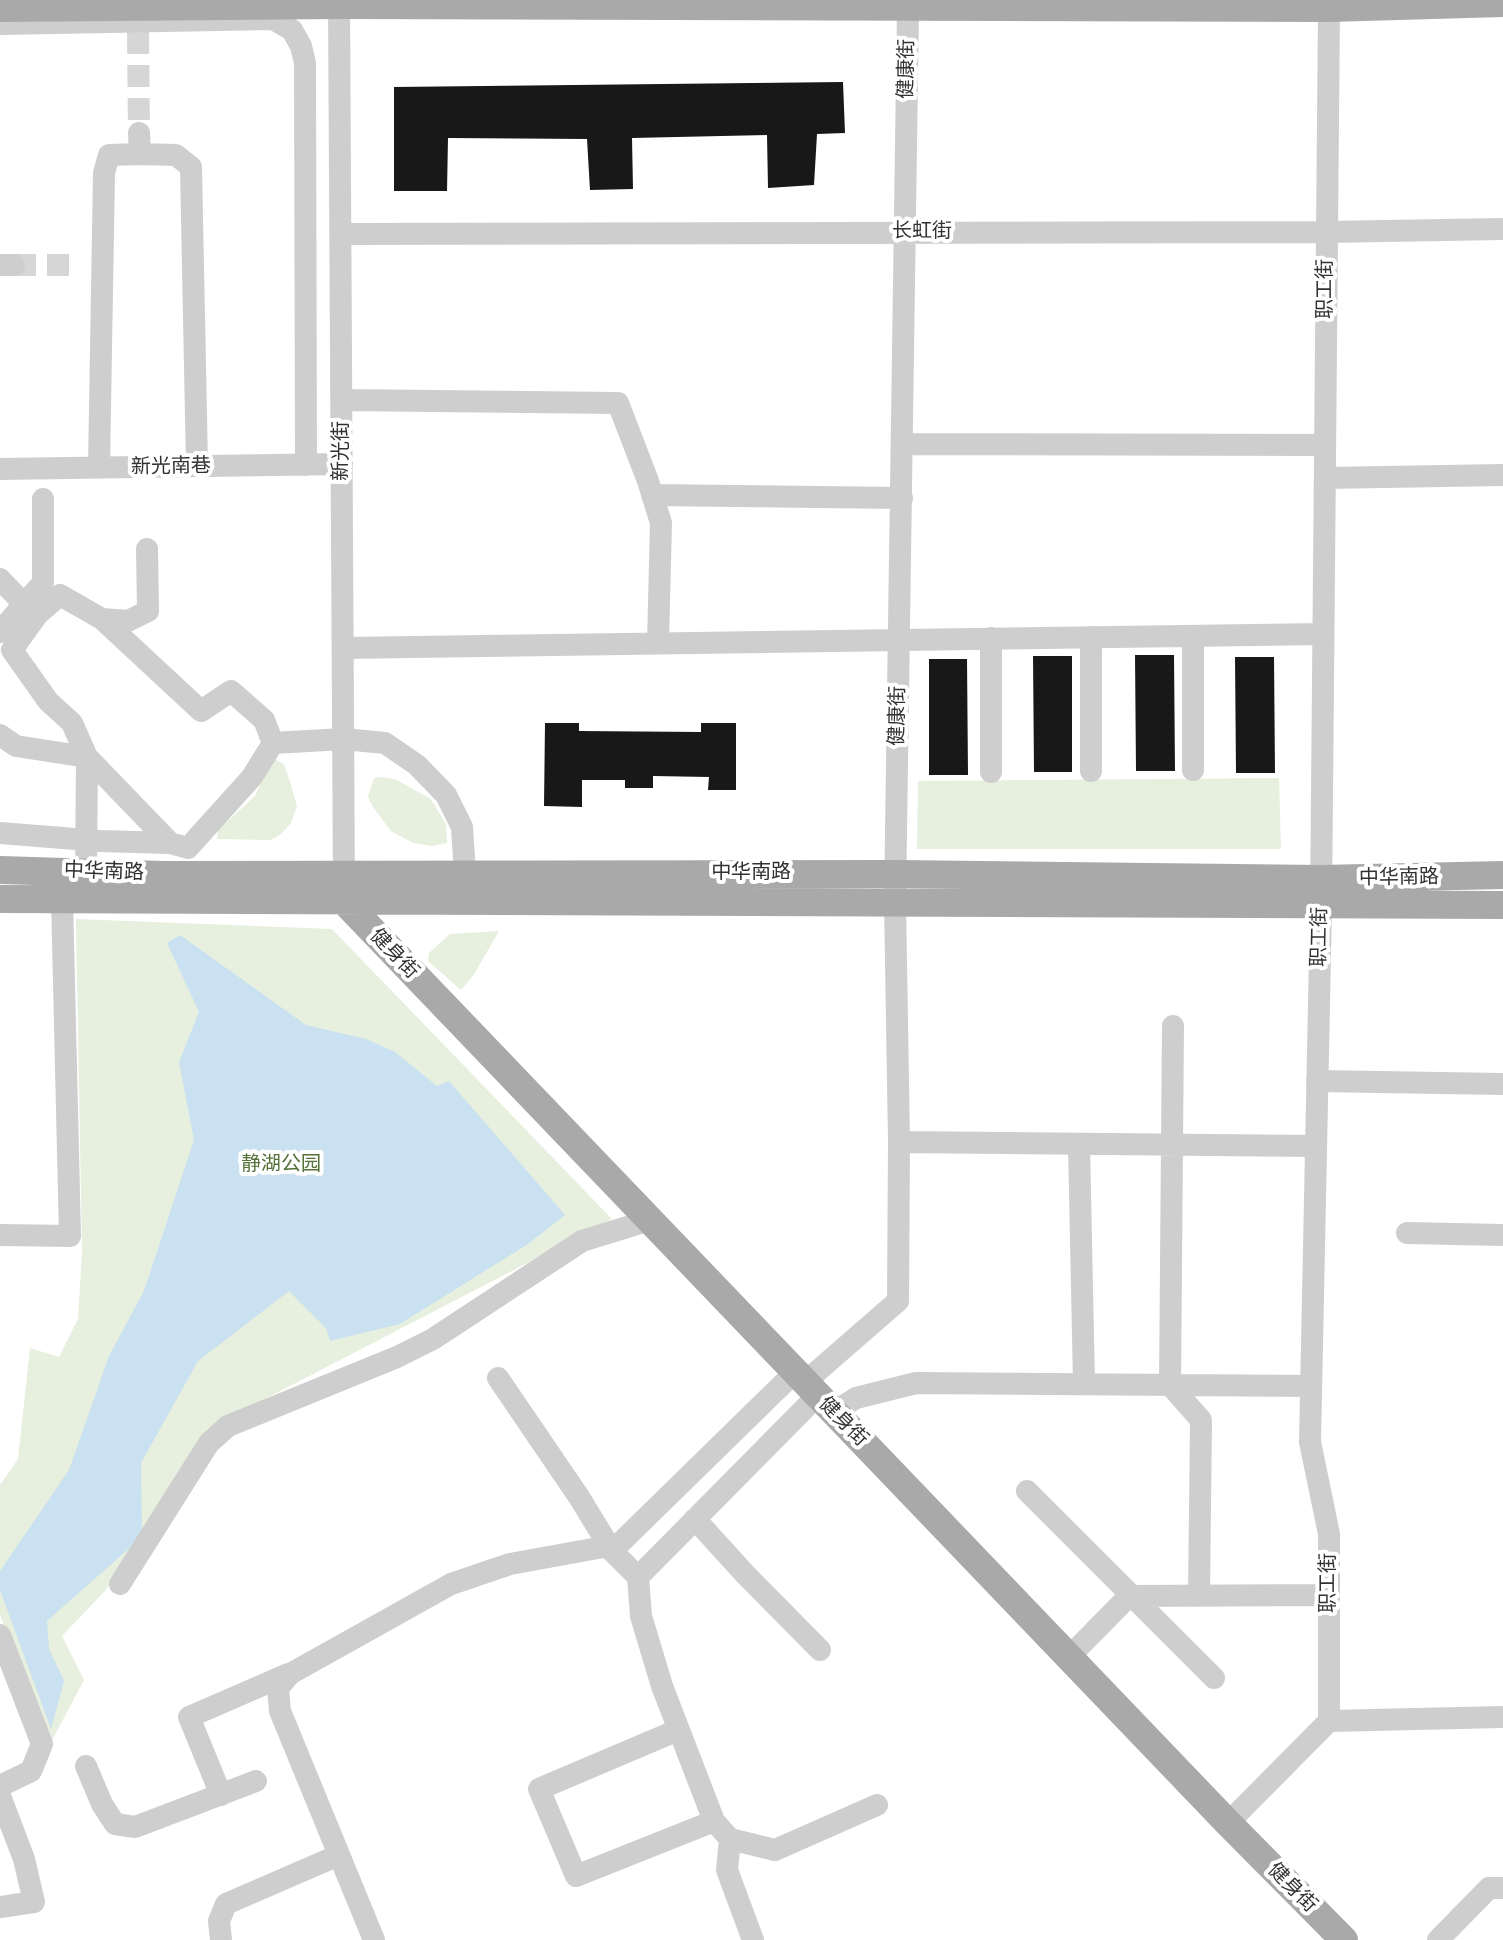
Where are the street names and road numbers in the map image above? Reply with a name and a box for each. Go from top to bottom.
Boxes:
street label: 健康街 [894,39,920,99]
street label: 长虹街 [892,220,952,244]
street label: 职工街 [1314,259,1338,319]
street label: 新光街 [330,421,354,481]
street label: 新光南巷 [131,454,211,480]
street label: 健康街 [885,686,911,746]
street label: 中华南路 [64,859,144,885]
street label: 中华南路 [711,861,791,885]
street label: 中华南路 [1359,865,1439,891]
street label: 职工街 [1307,907,1333,967]
street label: 健身街 [365,924,423,984]
street label: 健身街 [813,1392,873,1452]
street label: 职工街 [1317,1553,1341,1613]
street label: 健身街 [1262,1858,1322,1918]

